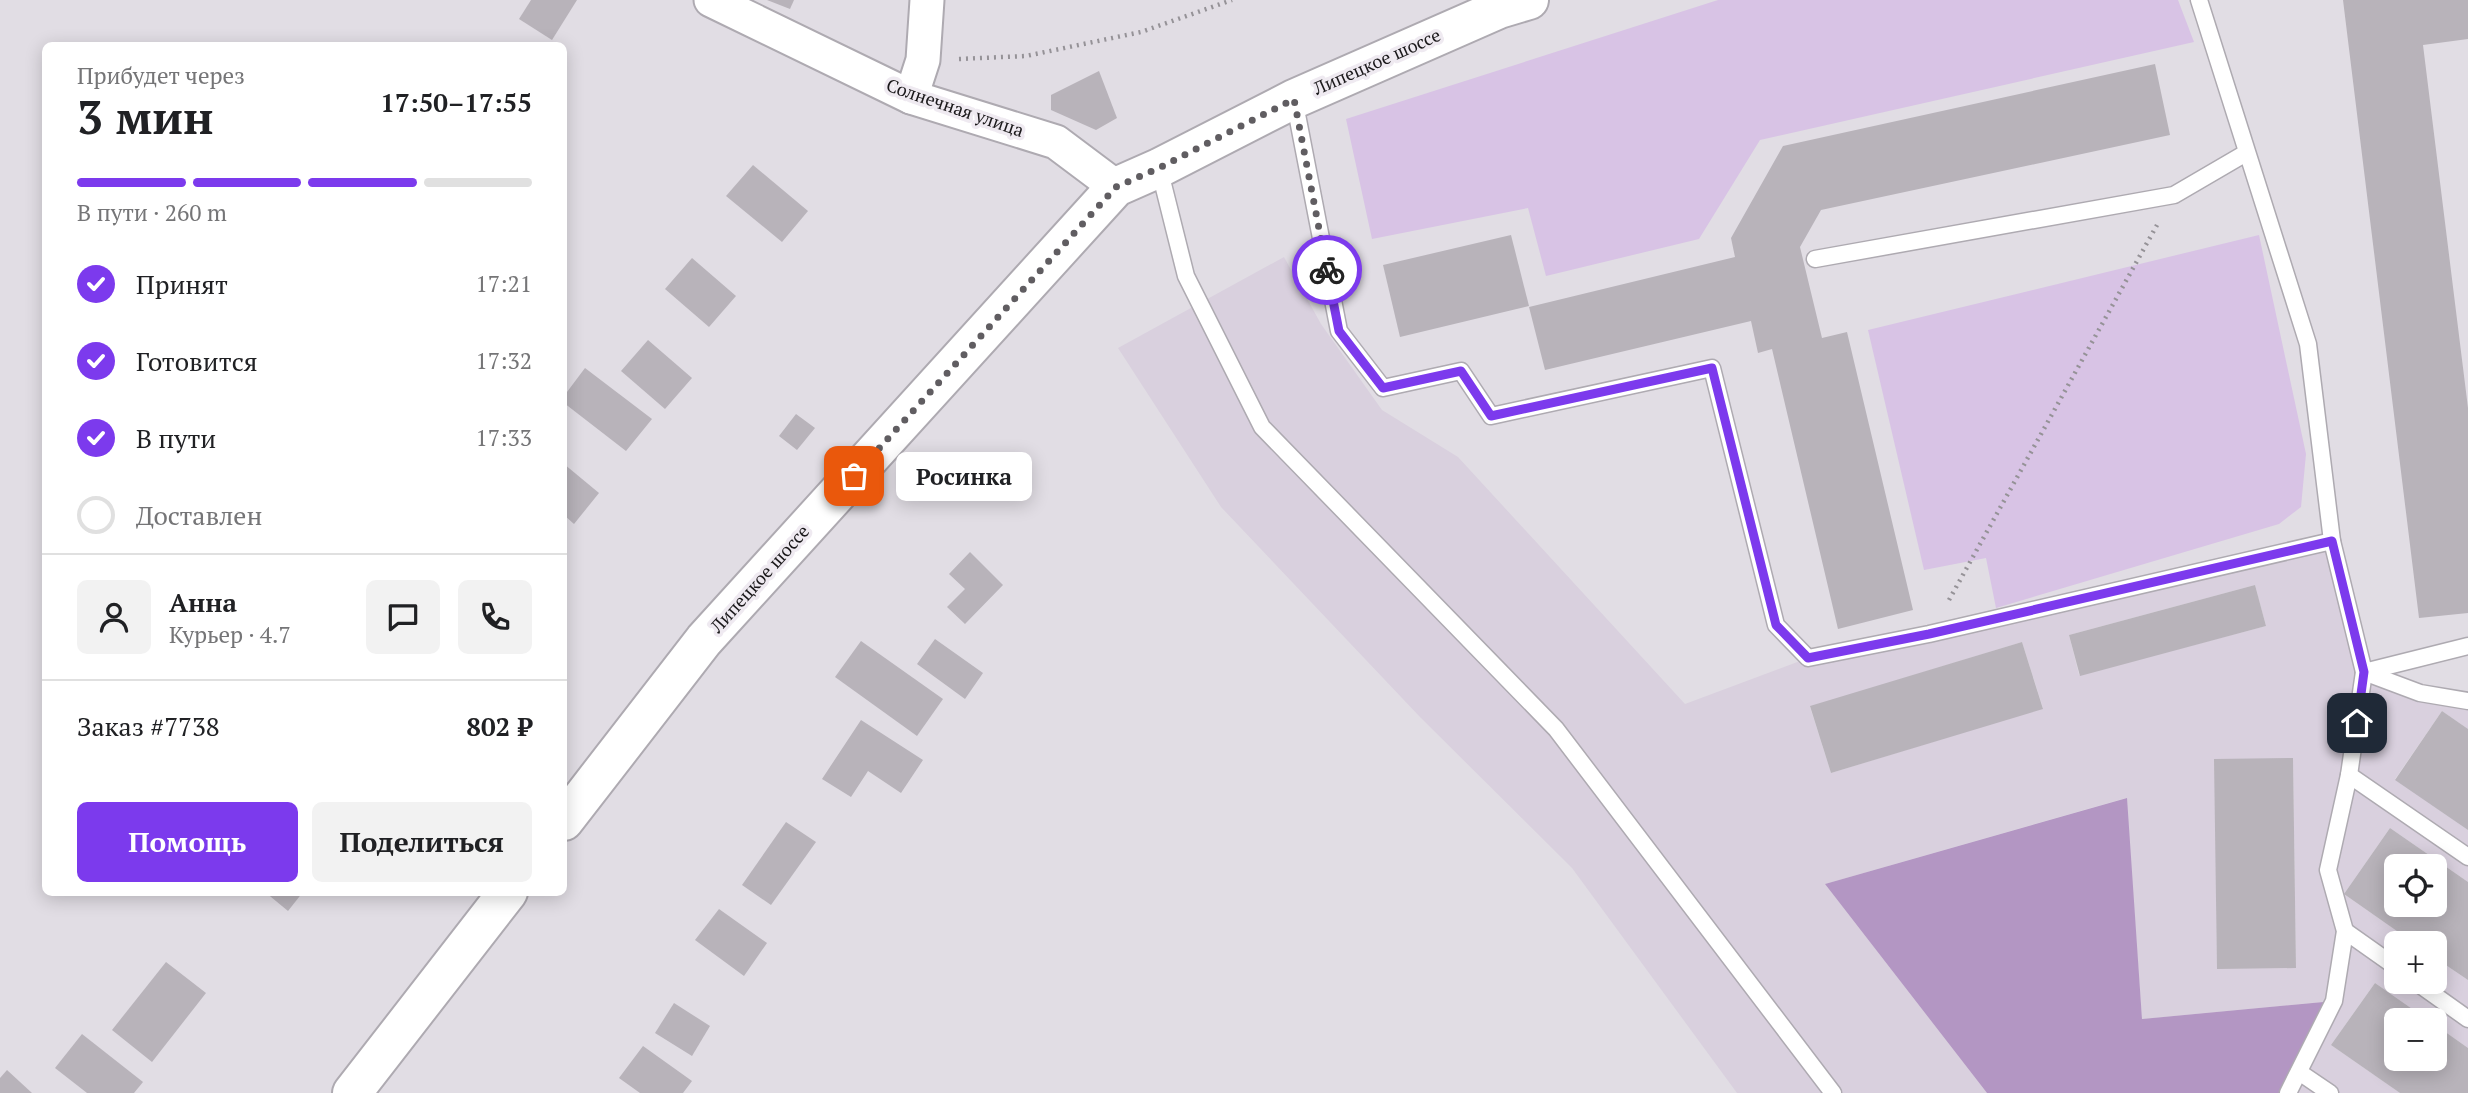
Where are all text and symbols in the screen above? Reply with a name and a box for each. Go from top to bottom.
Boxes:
street label: Липецкое шоссе [1308,22,1444,100]
text: Прибудет через [77,60,245,91]
street label: Солнечная улица [883,72,1027,142]
text: 17:50–17:55 [380,85,532,119]
text: 3 мин [77,86,214,147]
text: В пути · 260 m [77,197,227,228]
courier [1292,235,1362,305]
icon: bike [1308,251,1346,289]
icon: check [77,265,115,303]
text: Принят [136,267,228,301]
text: 17:21 [475,268,532,299]
icon: check [77,342,115,380]
text: Готовится [136,344,258,378]
text: 17:32 [475,345,532,376]
icon: check [77,419,115,457]
text: В пути [136,421,216,455]
text: 17:33 [475,422,532,453]
pin [824,446,884,506]
callout: Росинка [896,452,1032,500]
icon: bag [835,457,873,495]
text: Росинка [916,461,1012,492]
text: Доставлен [136,498,262,532]
street label: Липецкое шоссе [704,519,814,638]
button: person [77,580,151,654]
button: chat [366,580,440,654]
button: phone [458,580,532,654]
text: Анна [169,585,237,619]
text: Курьер · 4.7 [169,619,291,650]
pin [2327,693,2387,753]
icon: home [2338,704,2376,742]
text: Заказ #7738 [77,709,220,743]
text: 802 ₽ [466,709,532,743]
button: Помощь [77,802,298,882]
button: Поделиться [312,802,532,882]
map controls [2384,854,2447,1071]
button: locate [2384,854,2447,917]
button: + [2384,931,2447,994]
button: − [2384,1008,2447,1071]

